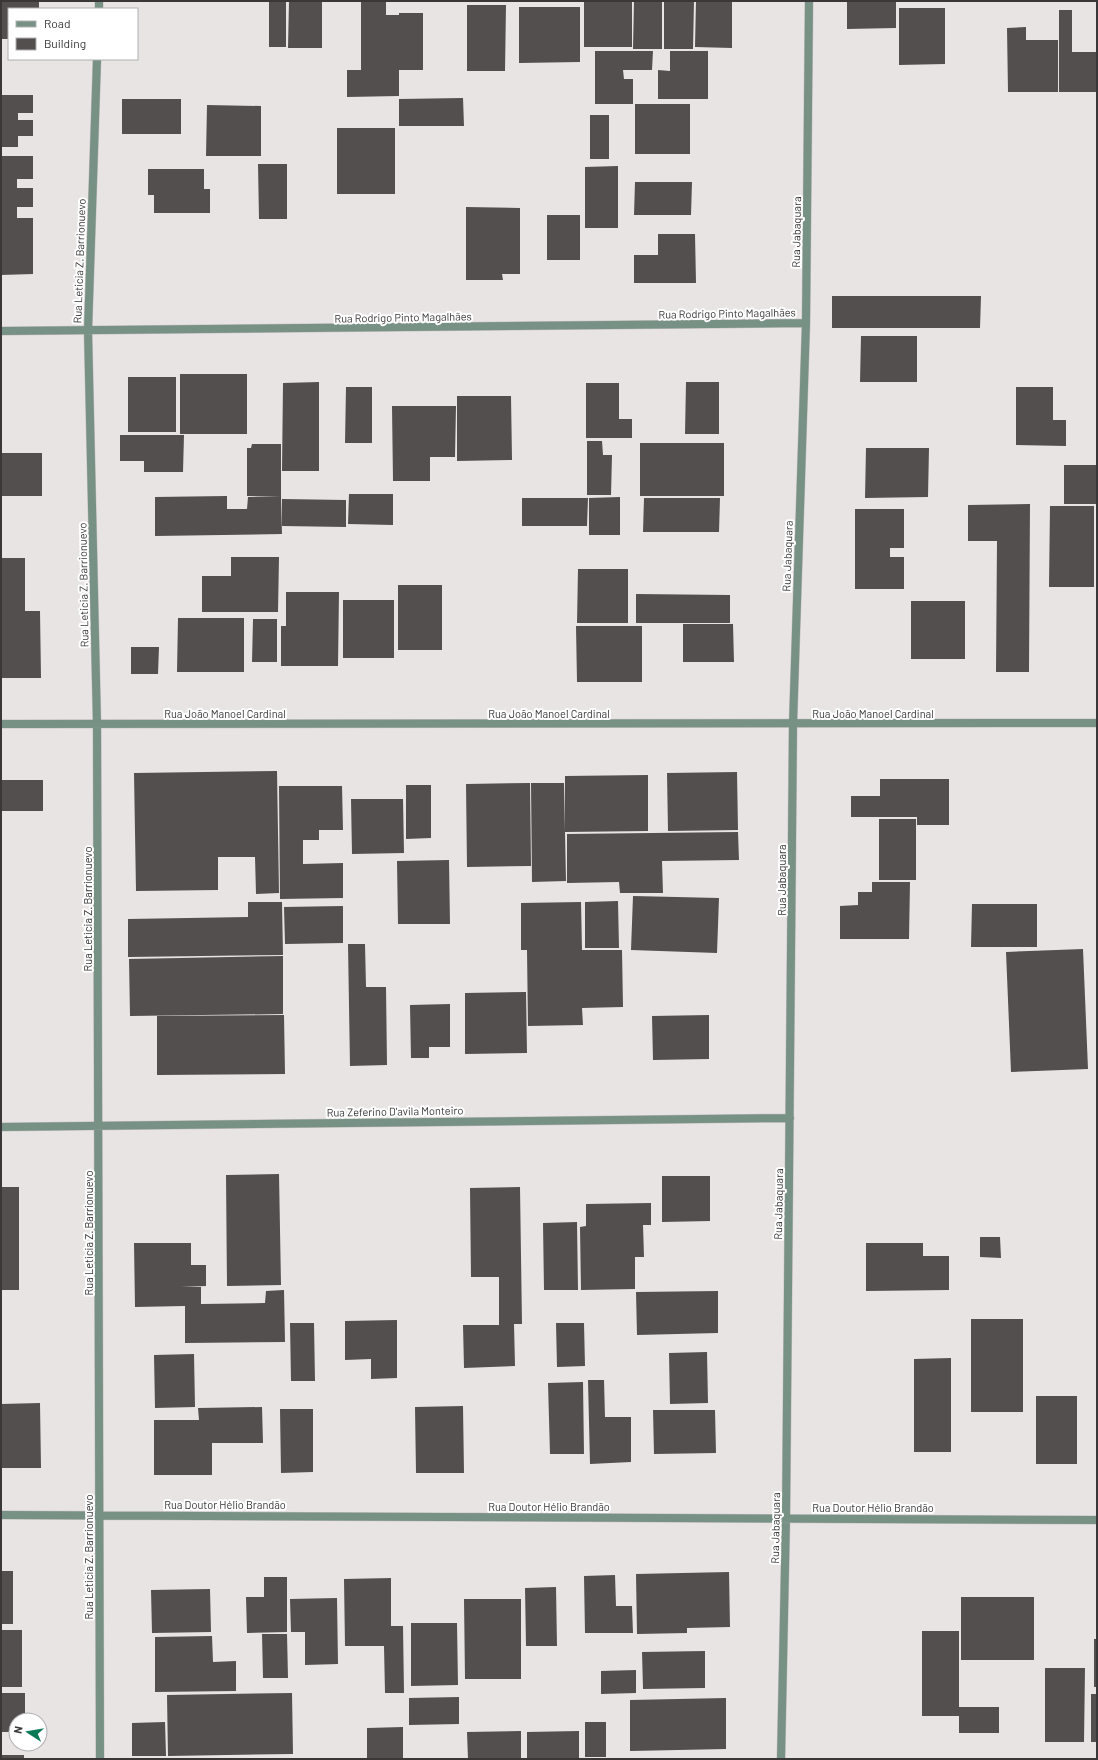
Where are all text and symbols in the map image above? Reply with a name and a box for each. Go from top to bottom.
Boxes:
legend [8,8,138,60]
text: Road [44,16,71,30]
text: Building [44,36,86,50]
street label: Rua Jabaquara [789,196,803,268]
street label: Rua Leticia Z. Barrionuevo [70,198,88,324]
street label: Rua Rodrigo Pinto Magalhães [658,305,796,321]
street label: Rua Rodrigo Pinto Magalhães [334,309,472,325]
street label: Rua Jabaquara [779,520,795,592]
street label: Rua Leticia Z. Barrionuevo [75,523,91,647]
street label: Rua João Manoel Cardinal [164,707,286,720]
street label: Rua João Manoel Cardinal [488,707,610,720]
street label: Rua João Manoel Cardinal [812,707,934,720]
street label: Rua Jabaquara [775,844,788,916]
street label: Rua Leticia Z. Barrionuevo [81,847,94,971]
street label: Rua Zeferino D'avila Monteiro [327,1103,463,1119]
street label: Rua Jabaquara [771,1168,785,1240]
street label: Rua Leticia Z. Barrionuevo [82,1171,95,1295]
street label: Rua Jabaquara [768,1492,782,1564]
street label: Rua Leticia Z. Barrionuevo [82,1495,95,1619]
street label: Rua Doutor Hélio Brandão [164,1498,286,1511]
street label: Rua Doutor Hélio Brandão [488,1500,610,1513]
street label: Rua Doutor Hélio Brandão [812,1501,934,1514]
north arrow [8,1712,48,1752]
text: N [11,1725,25,1735]

